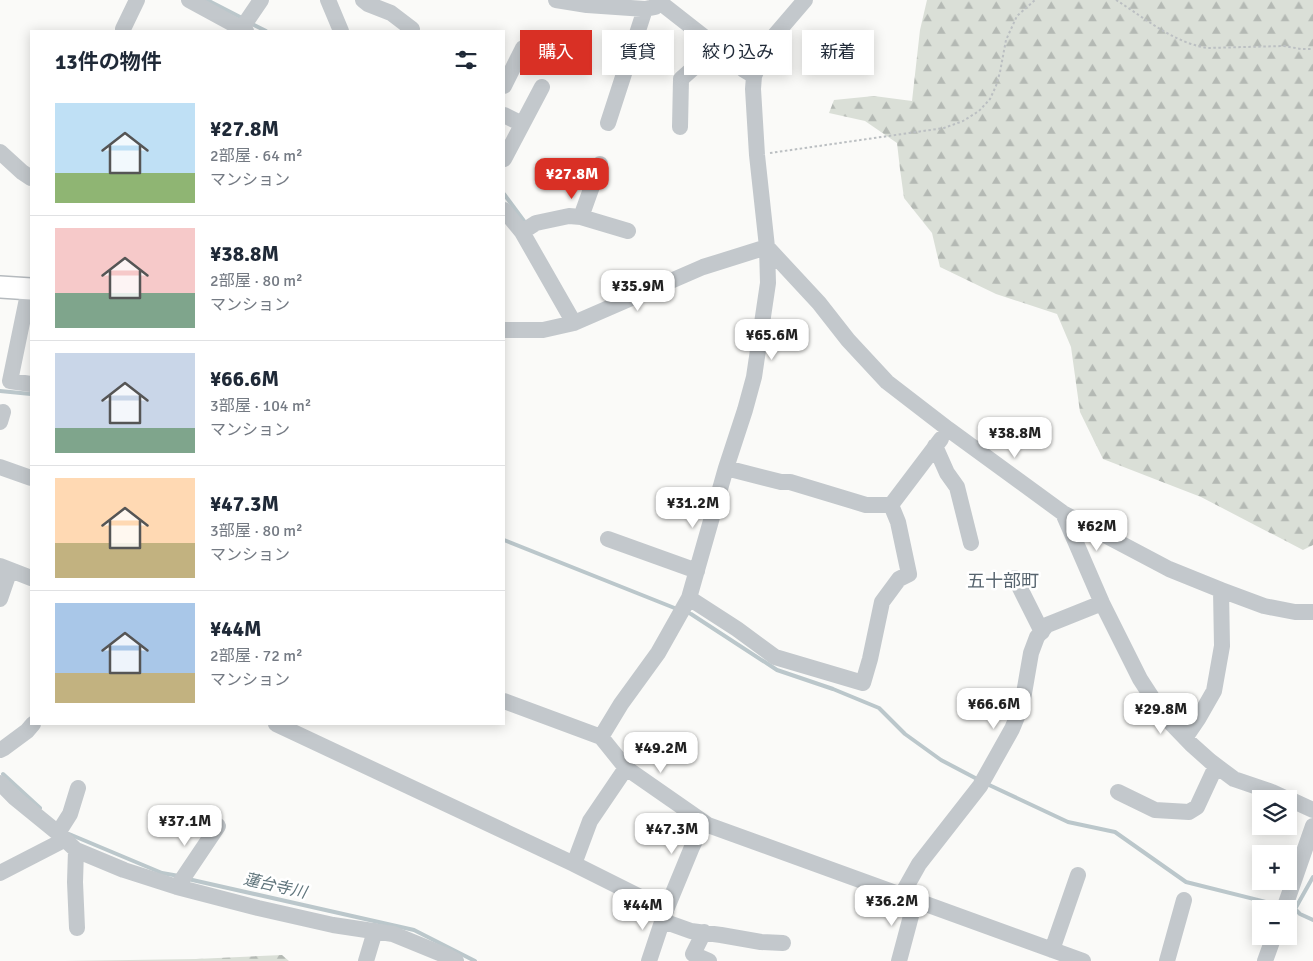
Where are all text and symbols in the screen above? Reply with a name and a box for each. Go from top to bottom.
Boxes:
chip: 購入 [520,30,592,75]
chip: 賃貸 [602,30,674,75]
chip: 絞り込み [684,30,792,75]
chip: 新着 [802,30,874,75]
icon: filters [452,46,480,74]
text: 13件の物件 [55,49,162,75]
text: ¥27.8M [210,116,279,142]
icon: home [95,123,155,183]
text: 2部屋 · 64 m² [210,146,303,166]
pin: ¥27.8M [531,158,613,200]
text: ¥27.8M [546,164,598,184]
text: マンション [210,170,290,190]
text: ¥38.8M [210,241,279,267]
icon: home [95,248,155,308]
pin: ¥35.9M [597,270,679,312]
text: 2部屋 · 80 m² [210,271,303,291]
text: ¥35.9M [612,276,664,296]
text: マンション [210,295,290,315]
pin: ¥65.6M [731,318,813,361]
text: ¥65.6M [746,325,798,345]
text: ¥66.6M [210,366,279,392]
icon: home [95,373,155,433]
text: 3部屋 · 104 m² [210,396,311,416]
pin: ¥38.8M [974,416,1056,459]
text: マンション [210,420,290,440]
text: ¥38.8M [989,423,1041,443]
pin: ¥31.2M [652,486,734,529]
text: ¥47.3M [210,491,279,517]
text: ¥31.2M [667,493,719,513]
icon: home [95,498,155,558]
pin: ¥62M [1067,510,1127,552]
text: ¥62M [1077,516,1117,536]
text: 3部屋 · 80 m² [210,521,303,541]
text: マンション [210,545,290,565]
district label: 五十部町 [967,570,1039,592]
text: ¥44M [210,616,262,642]
icon: home [95,623,155,683]
text: 2部屋 · 72 m² [210,646,303,666]
text: マンション [210,670,290,690]
pin: ¥66.6M [953,688,1035,730]
pin: ¥29.8M [1120,692,1202,735]
text: ¥66.6M [968,694,1020,714]
text: ¥29.8M [1135,699,1187,719]
pin: ¥49.2M [620,732,702,774]
text: ¥49.2M [635,738,687,758]
map controls [1252,790,1297,945]
button: layers [1252,790,1297,835]
pin: ¥37.1M [144,804,226,847]
text: ¥37.1M [159,811,211,831]
pin: ¥47.3M [631,812,713,855]
text: ¥47.3M [646,819,698,839]
button: + [1252,845,1297,890]
water label: 蓮台寺川 [242,869,310,903]
pin: ¥36.2M [851,884,933,927]
pin: ¥44M [613,888,673,931]
text: ¥36.2M [866,891,918,911]
text: ¥44M [623,895,663,915]
button: − [1252,900,1297,945]

